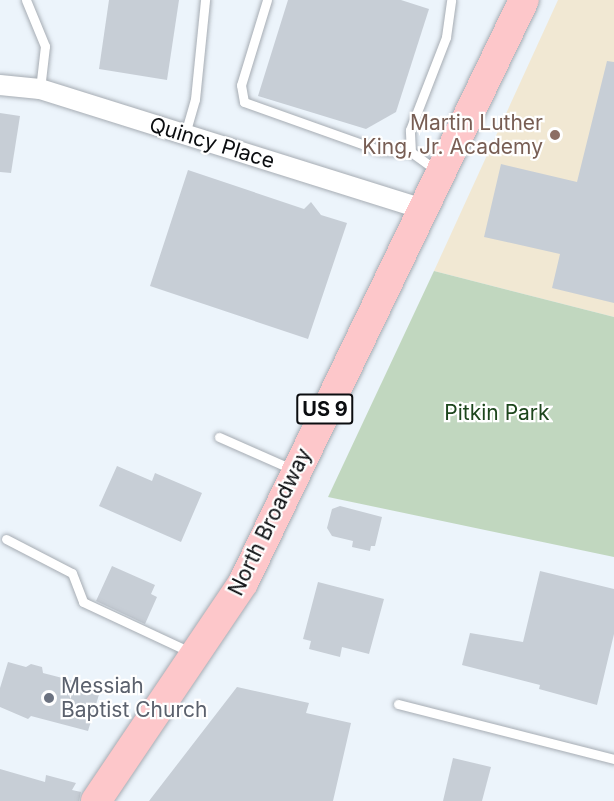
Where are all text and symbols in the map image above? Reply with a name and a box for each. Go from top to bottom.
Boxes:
place label: Martin Luther King, Jr. Academy [362,110,543,160]
street label: Quincy Place [146,112,278,174]
marker: Martin Luther King, Jr. Academy [548,128,562,142]
road number: US 9 [295,392,355,426]
park label: Pitkin Park [444,400,550,426]
street label: North Broadway [223,444,317,600]
place label: Messiah Baptist Church [61,673,207,723]
marker: Messiah Baptist Church [42,691,56,705]

